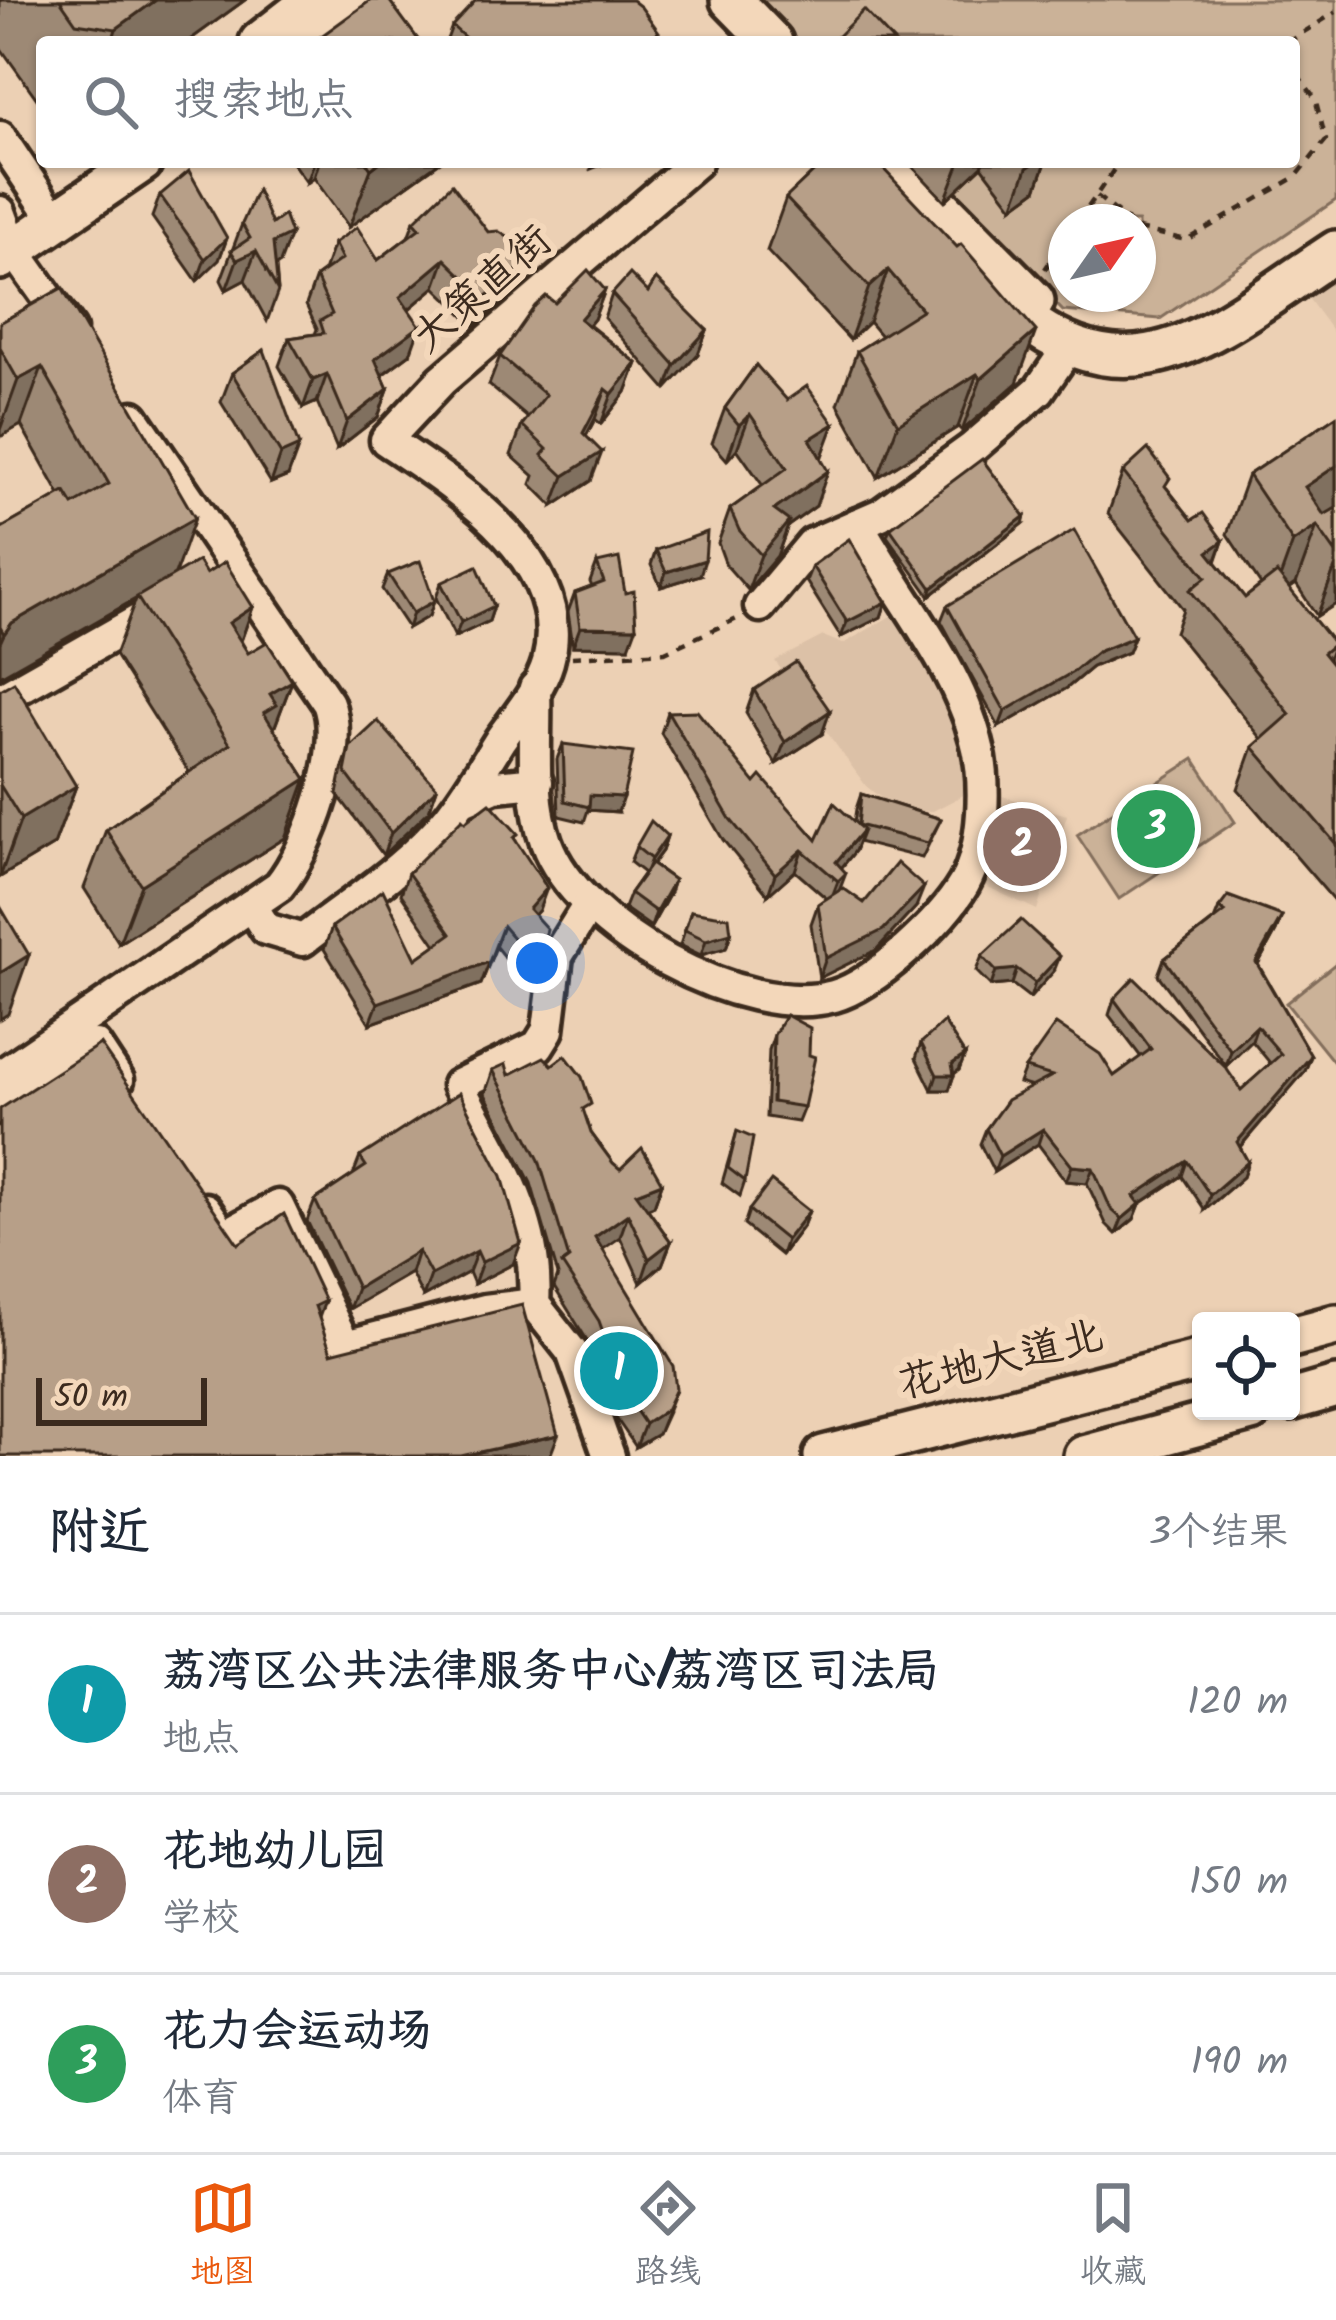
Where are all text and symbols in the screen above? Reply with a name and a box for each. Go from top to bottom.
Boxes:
search box [36,36,1300,168]
text: 搜索地点 [174,66,354,138]
icon: search [78,69,144,135]
north arrow [1048,204,1156,312]
street label: 大策直街 [398,210,568,370]
pin: 3 [1117,784,1195,874]
pin: 2 [983,802,1061,892]
your location [507,933,567,993]
street label: 花地大道北 [891,1303,1111,1419]
map controls [1192,1312,1300,1420]
button: locate [1192,1312,1300,1420]
pin: 1 [580,1326,658,1416]
scale bar [36,1372,207,1425]
text: 50 m [54,1372,128,1425]
text: 附近 [48,1494,150,1575]
text: 3个结果 [1149,1503,1288,1565]
text: 荔湾区公共法律服务中心/荔湾区司法局 [162,1637,940,1709]
text: 1 [81,1673,93,1735]
text: 120 m [1187,1673,1288,1735]
text: 地点 [162,1709,240,1771]
text: 花地幼儿园 [162,1817,387,1889]
text: 2 [76,1853,98,1915]
text: 150 m [1189,1853,1288,1915]
text: 学校 [162,1889,240,1951]
text: 花力会运动场 [162,1997,432,2069]
text: 3 [76,2033,98,2095]
text: 190 m [1191,2033,1288,2095]
text: 体育 [162,2069,240,2131]
tab: 地图 [190,2175,256,2300]
tab: 路线 [635,2175,701,2300]
tab: 收藏 [1080,2175,1146,2300]

